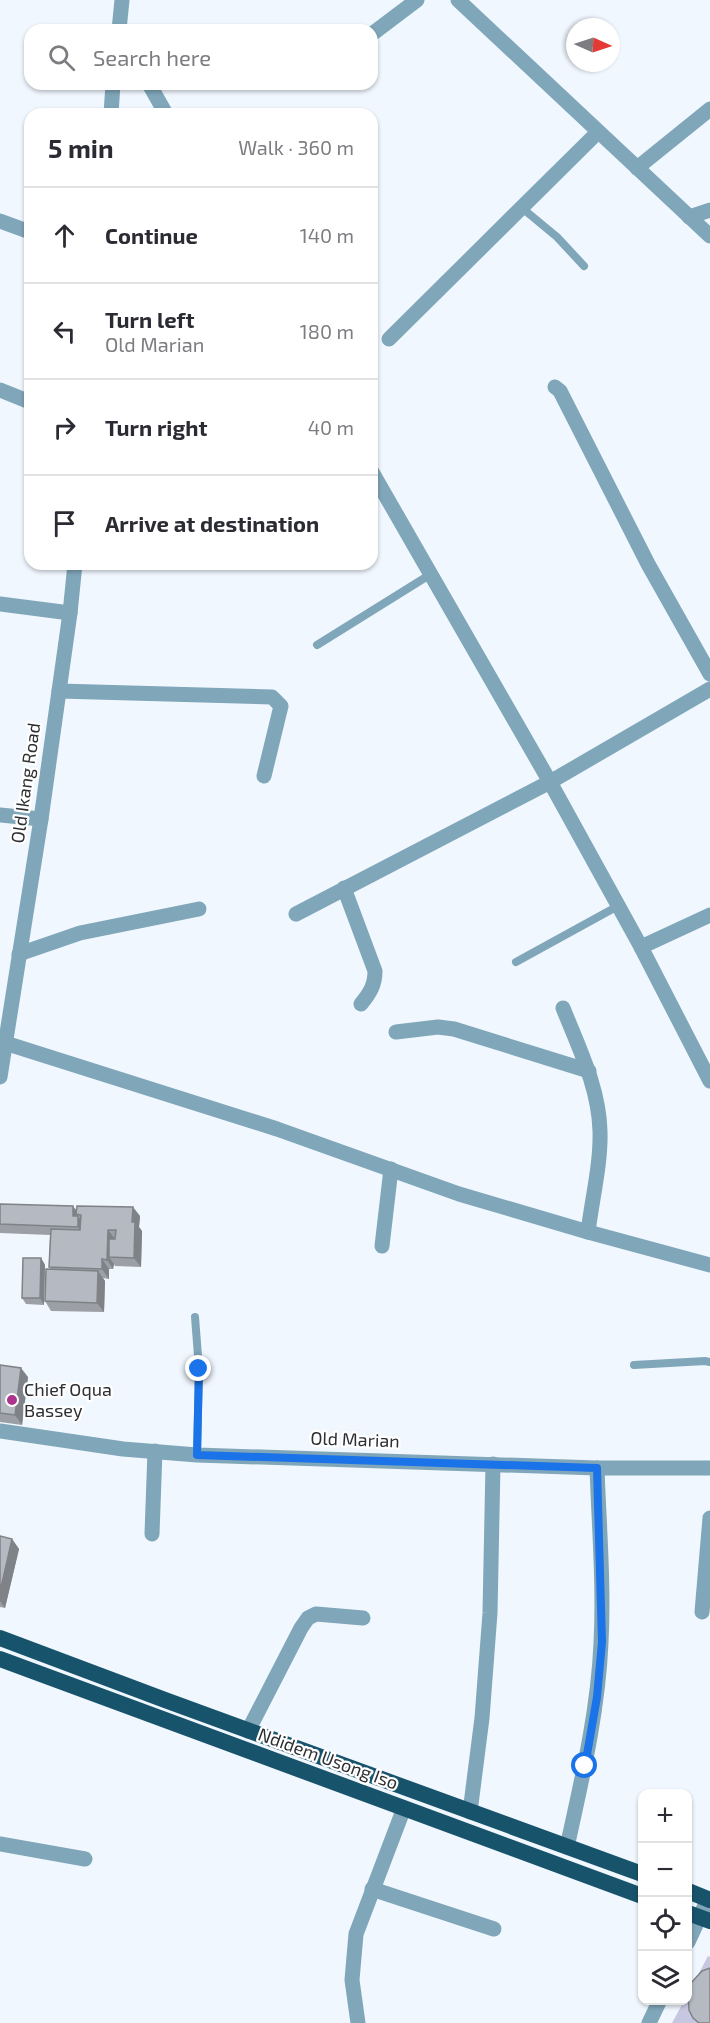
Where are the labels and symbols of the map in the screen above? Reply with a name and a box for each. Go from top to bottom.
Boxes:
north arrow [566,18,620,72]
street label: Old Ikang Road [6,721,44,845]
route end [185,1355,211,1381]
place label: Chief Oqua Bassey [24,1378,112,1421]
marker: Chief Oqua Bassey [5,1393,19,1407]
street label: Old Marian [310,1426,400,1452]
street label: Ndidem Usong Iso [255,1723,401,1794]
route start [571,1752,597,1778]

